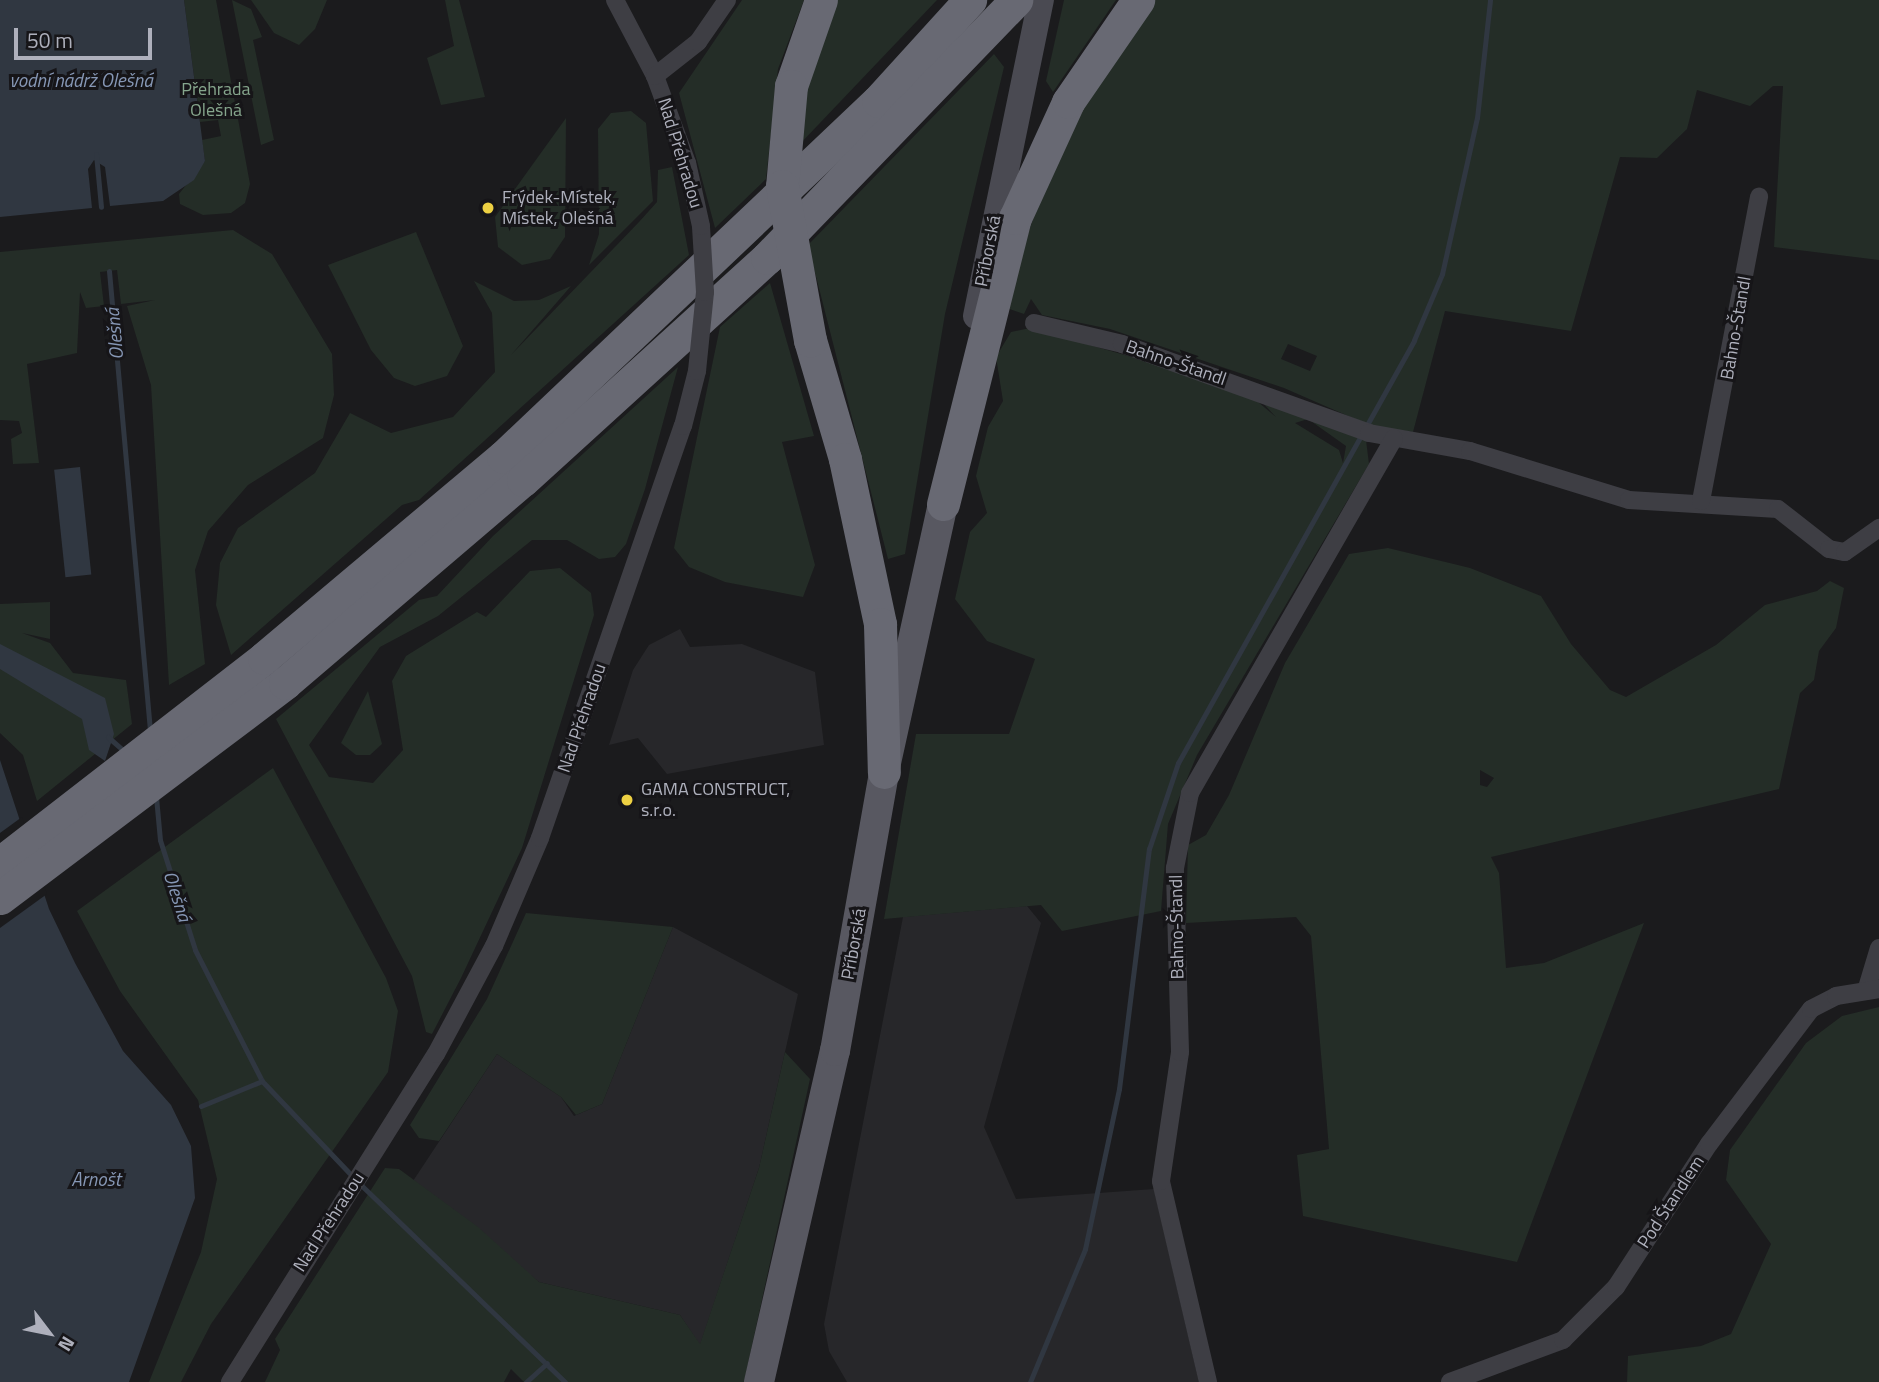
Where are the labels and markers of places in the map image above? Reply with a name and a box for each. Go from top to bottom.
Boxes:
place label: Frýdek-Místek, Místek, Olešná [502,187,616,230]
marker: Frýdek-Místek, Místek, Olešná [480,200,496,216]
place label: GAMA CONSTRUCT, s.r.o. [641,779,790,822]
marker: GAMA CONSTRUCT, s.r.o. [619,792,635,808]

